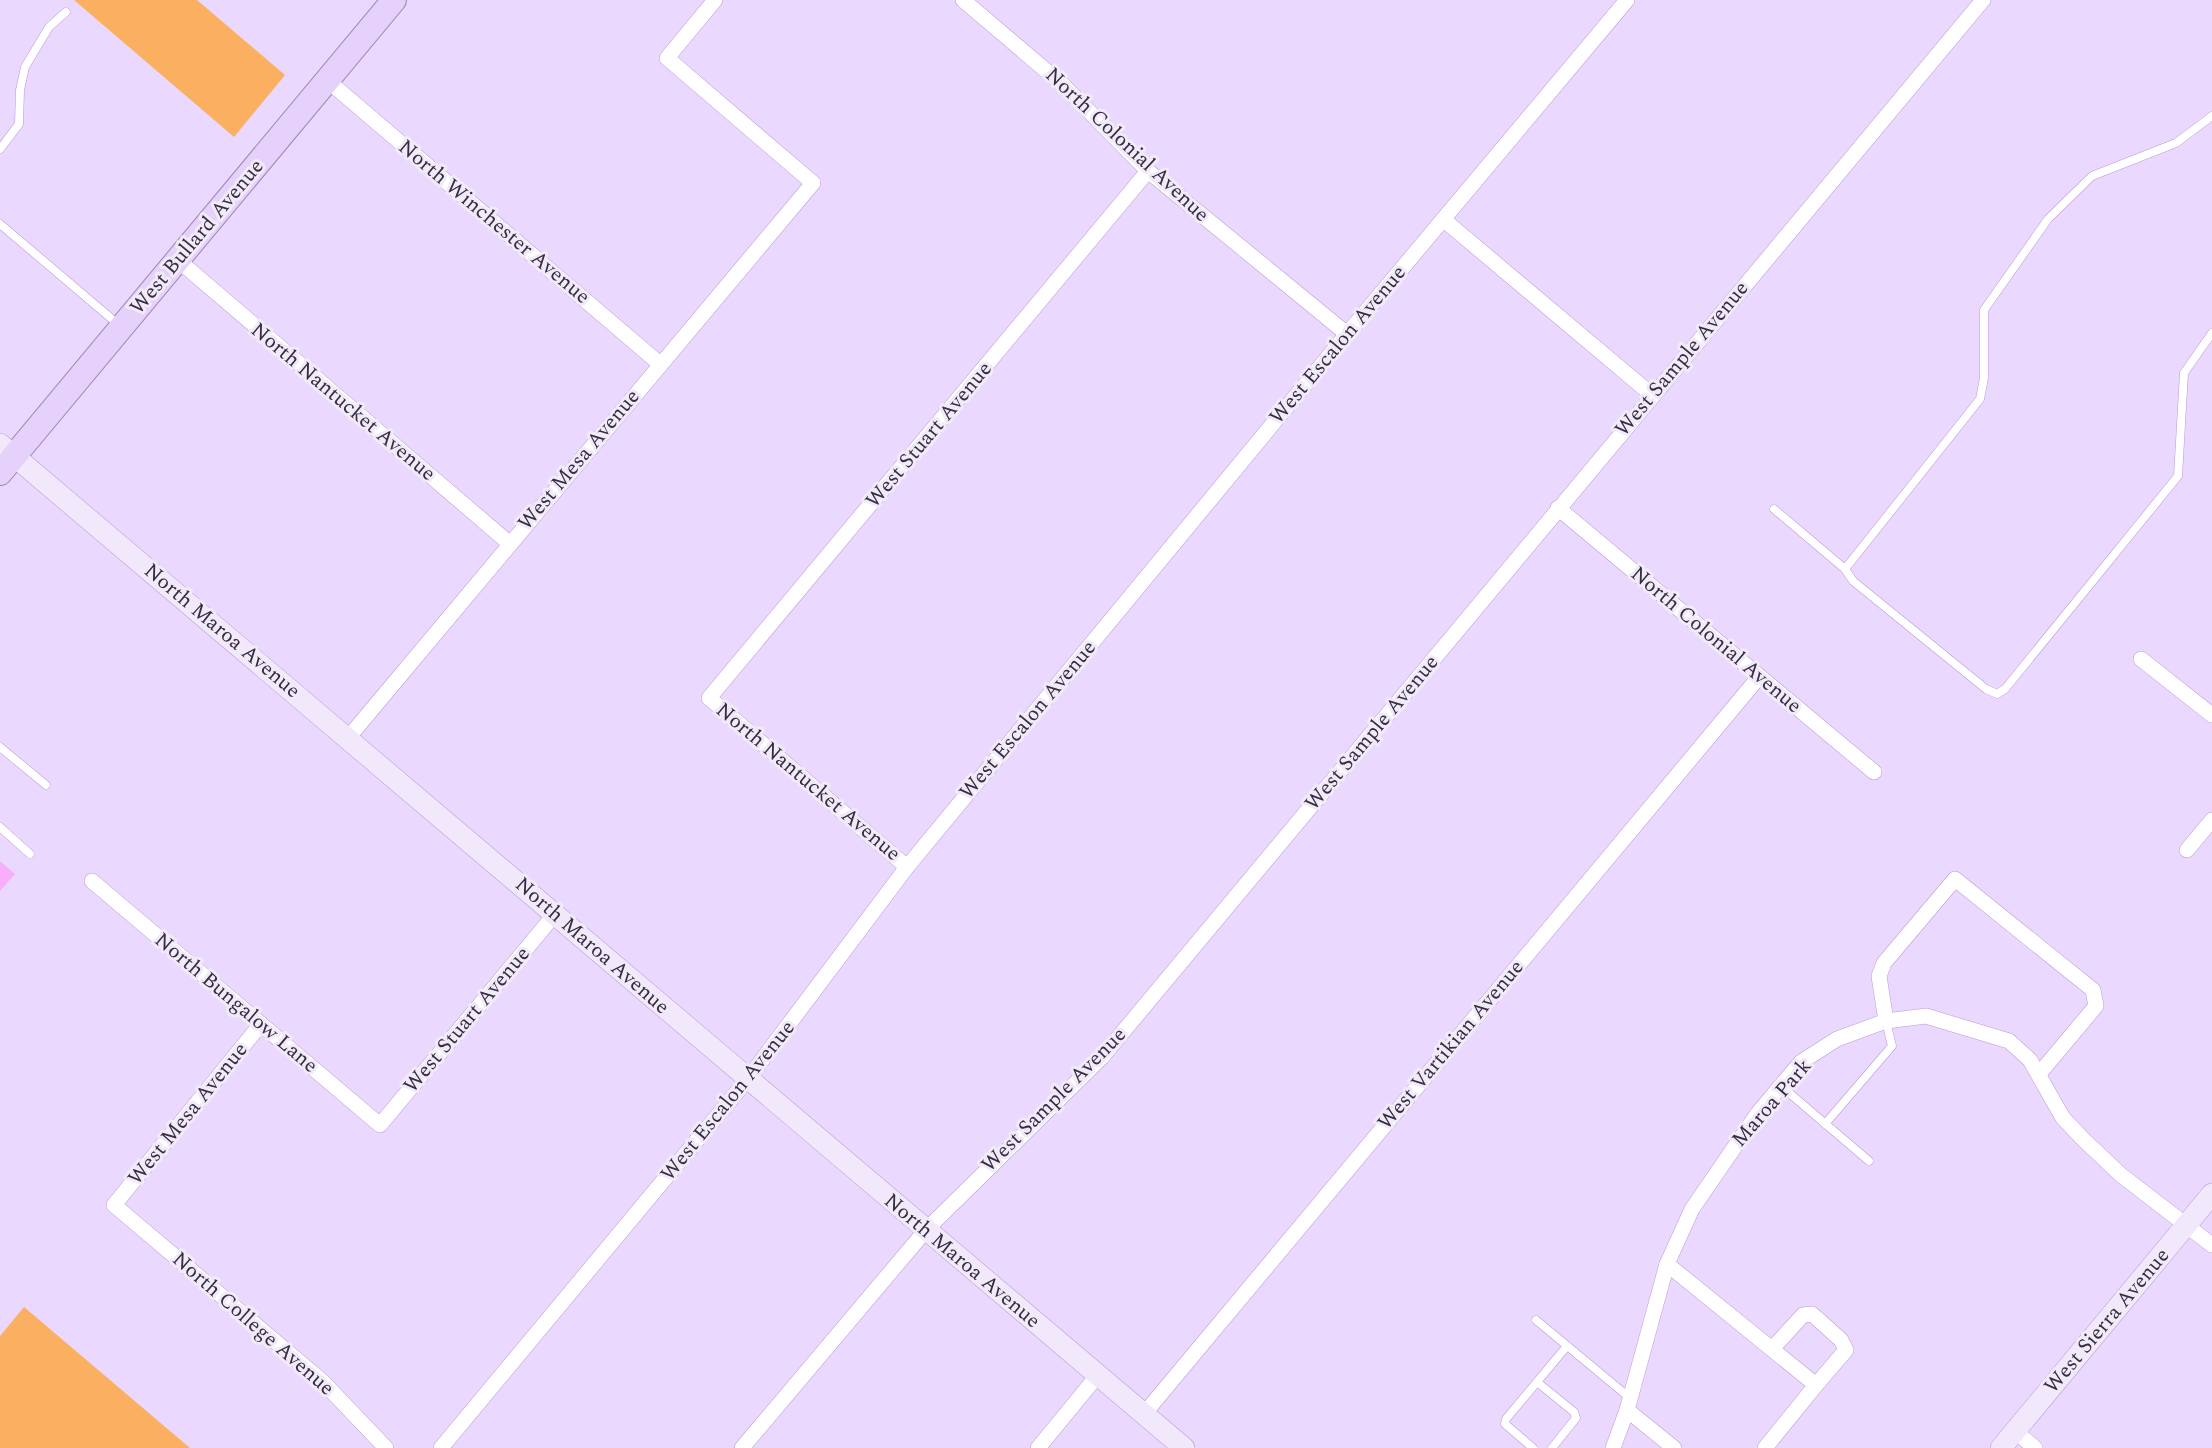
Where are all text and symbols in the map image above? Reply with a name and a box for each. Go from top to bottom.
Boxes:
street label: North Colonial Avenue [1037,60,1217,230]
street label: North Winchester Avenue [391,132,597,312]
street label: West Bullard Avenue [122,152,272,322]
street label: West Escalon Avenue [1262,258,1414,432]
street label: West Sample Avenue [1607,274,1757,444]
street label: North Nantucket Avenue [243,315,443,489]
street label: West Stuart Avenue [858,355,1000,515]
street label: West Mesa Avenue [510,382,648,538]
street label: North Maroa Avenue [136,556,308,706]
street label: North Colonial Avenue [1623,559,1809,721]
street label: West Escalon Avenue [952,633,1104,807]
street label: West Sample Avenue [1297,648,1447,818]
street label: North Nantucket Avenue [708,695,908,869]
street label: North Maroa Avenue [507,869,677,1023]
street label: North Bungalow Lane [147,925,325,1081]
street label: West Stuart Avenue [396,940,538,1100]
street label: West Vartikian Avenue [1370,953,1532,1137]
street label: West Escalon Avenue [653,1014,803,1188]
street label: West Sample Avenue [974,1020,1134,1180]
street label: West Mesa Avenue [120,1035,256,1193]
street label: Maroa Park [1724,1051,1820,1155]
street label: North Maroa Avenue [876,1186,1048,1336]
street label: West Sierra Avenue [2036,1241,2178,1401]
street label: North College Avenue [165,1244,341,1404]

